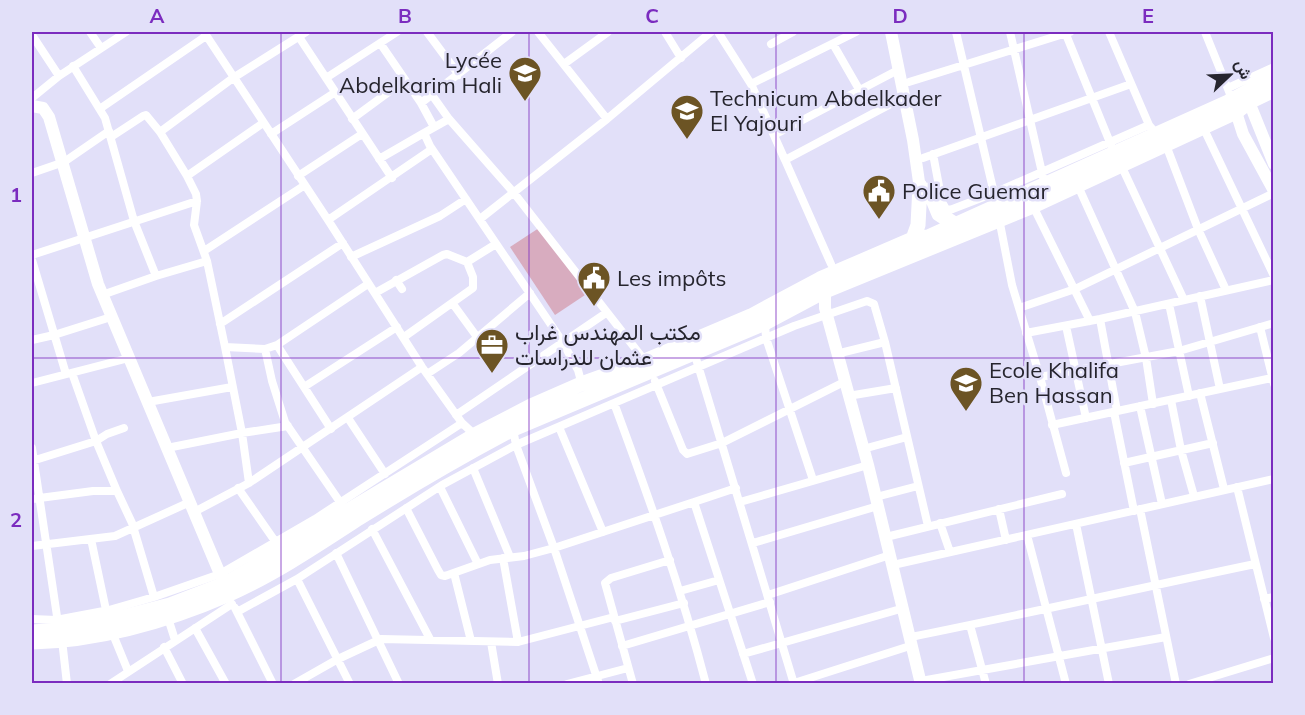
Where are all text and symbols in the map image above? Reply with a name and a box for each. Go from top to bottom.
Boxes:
text: A [150,3,165,28]
text: B [398,3,412,28]
text: C [645,3,659,28]
text: D [892,3,908,28]
text: E [1142,3,1154,28]
north arrow [1200,45,1260,105]
place label: Lycée Abdelkarim Hali [339,46,502,99]
school or university icon: Lycée Abdelkarim Hali [507,55,543,102]
text: ش [1231,56,1257,82]
place label: Technicum Abdelkader El Yajouri [710,84,941,137]
school or university icon: Technicum Abdelkader El Yajouri [669,93,705,140]
public building icon: Police Guemar [861,173,897,220]
place label: Police Guemar [902,177,1049,205]
text: 1 [10,182,22,207]
public building icon: Les impôts [576,260,612,307]
place label: Les impôts [617,264,726,292]
place label: مكتب المهندس غراب عثمان للدراسات [515,318,701,371]
office icon: مكتب المهندس غراب عثمان للدراسات [474,327,510,374]
place label: Ecole Khalifa Ben Hassan [989,356,1119,409]
school or university icon: Ecole Khalifa Ben Hassan [948,365,984,412]
text: 2 [10,507,22,532]

